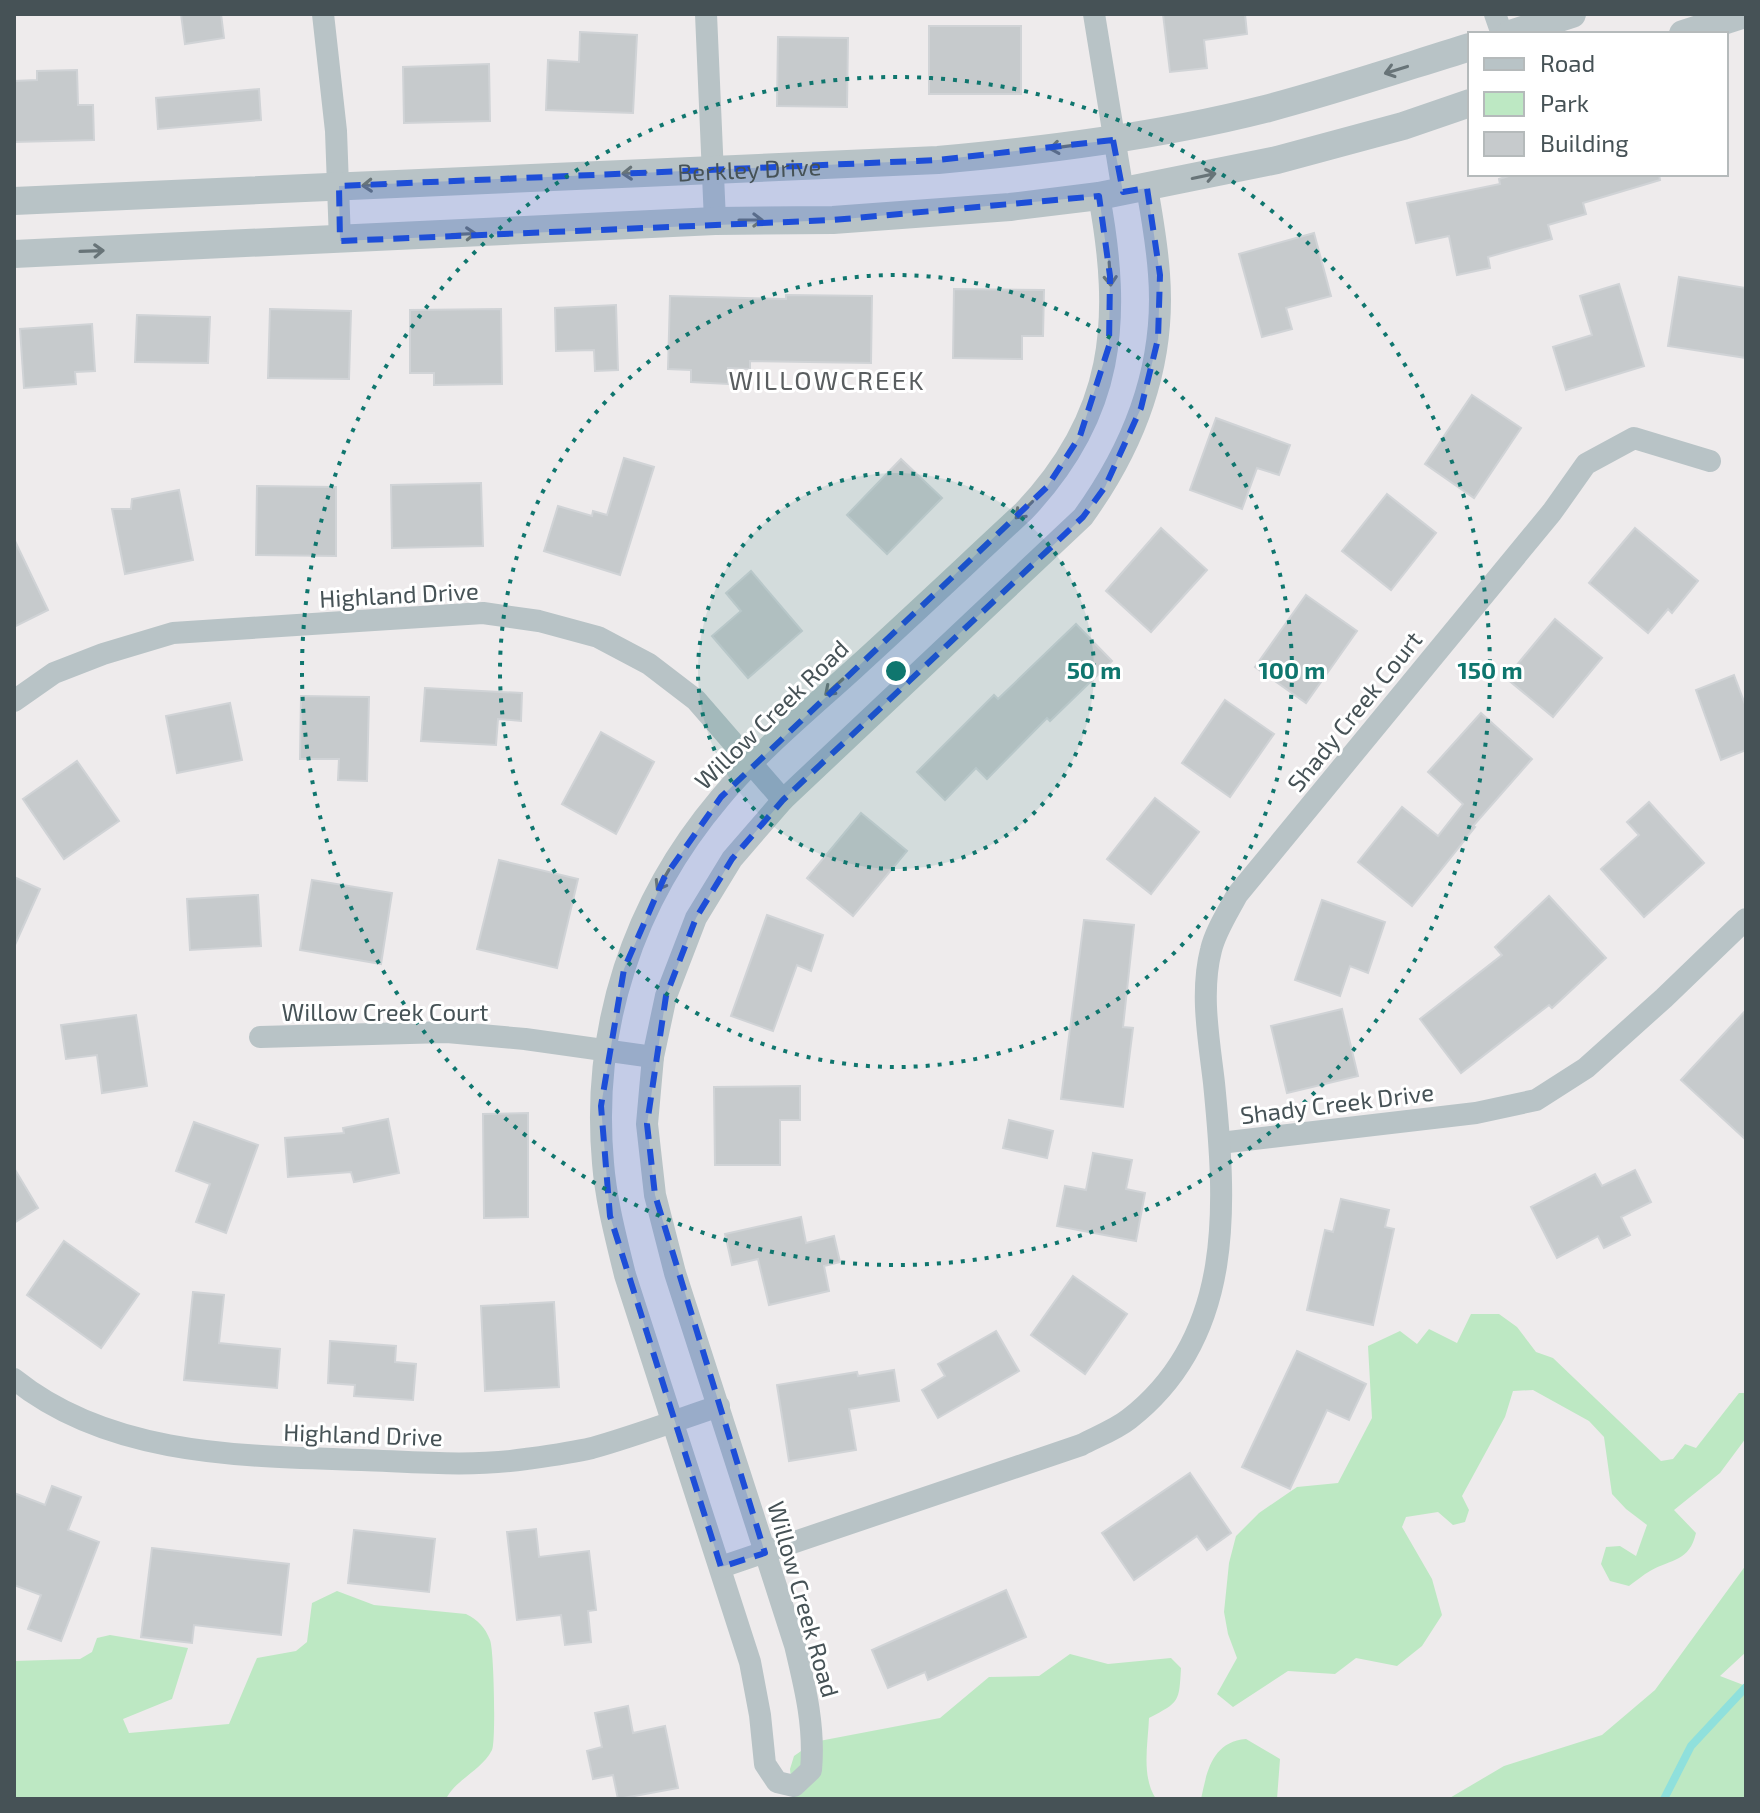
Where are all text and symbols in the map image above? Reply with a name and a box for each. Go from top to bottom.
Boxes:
legend [1468,32,1728,176]
text: Road [1540,48,1595,77]
one-way arrow [1383,64,1408,79]
text: Park [1540,88,1589,117]
text: Building [1540,128,1629,157]
one-way arrow [1049,140,1074,155]
street label: Berkley Drive [677,151,822,186]
one-way arrow [621,166,648,181]
one-way arrow [1191,168,1216,183]
one-way arrow [361,177,388,192]
one-way arrow [737,212,764,228]
one-way arrow [450,226,477,241]
one-way arrow [78,244,105,259]
one-way arrow [1103,260,1118,287]
district label: WILLOWCREEK [728,364,926,395]
one-way arrow [1015,500,1034,520]
street label: Highland Drive [319,575,479,613]
street label: Shady Creek Court [1281,625,1427,797]
street label: Willow Creek Road [688,633,854,795]
text: 50 m [1067,655,1121,684]
text: 100 m [1259,655,1325,684]
text: 150 m [1457,655,1523,684]
centre of rings [882,657,910,685]
one-way arrow [824,677,844,696]
one-way arrow [655,868,670,892]
street label: Willow Creek Court [281,997,489,1026]
street label: Shady Creek Drive [1238,1077,1436,1129]
street label: Highland Drive [283,1417,443,1451]
street label: Willow Creek Road [762,1498,846,1700]

